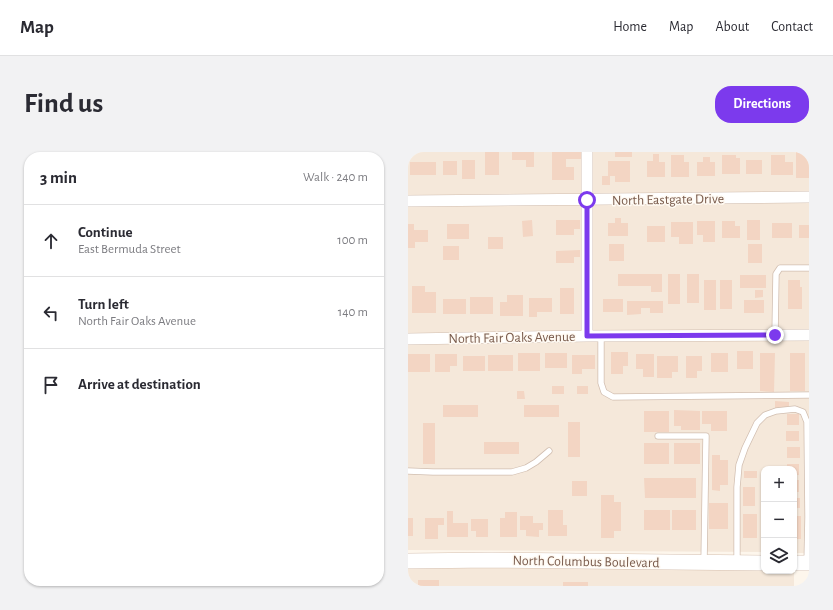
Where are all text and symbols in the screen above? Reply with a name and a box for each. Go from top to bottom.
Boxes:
text: Map [20,18,54,37]
text: Home [613,20,647,34]
text: Map [669,20,693,34]
text: About [715,20,749,34]
text: Contact [771,20,813,34]
button: Directions [715,86,809,123]
text: Find us [24,90,103,118]
text: 3 min [40,169,77,186]
text: Walk · 240 m [303,171,368,184]
route start [578,191,596,209]
street label: North Eastgate Drive [612,192,724,208]
text: Continue [78,225,133,240]
icon: ahead [40,230,62,252]
text: 100 m [337,234,368,247]
text: East Bermuda Street [78,243,181,256]
text: Turn left [78,297,129,312]
icon: left [40,302,62,324]
text: 140 m [338,306,368,319]
text: North Fair Oaks Avenue [78,315,196,328]
route end [766,326,784,344]
street label: North Fair Oaks Avenue [448,330,576,346]
icon: arrive [40,374,62,396]
text: Arrive at destination [78,377,201,392]
map controls [761,466,797,574]
button: + [761,466,797,502]
button: − [761,502,797,538]
button: layers [761,538,797,574]
street label: North Columbus Boulevard [512,554,660,570]

